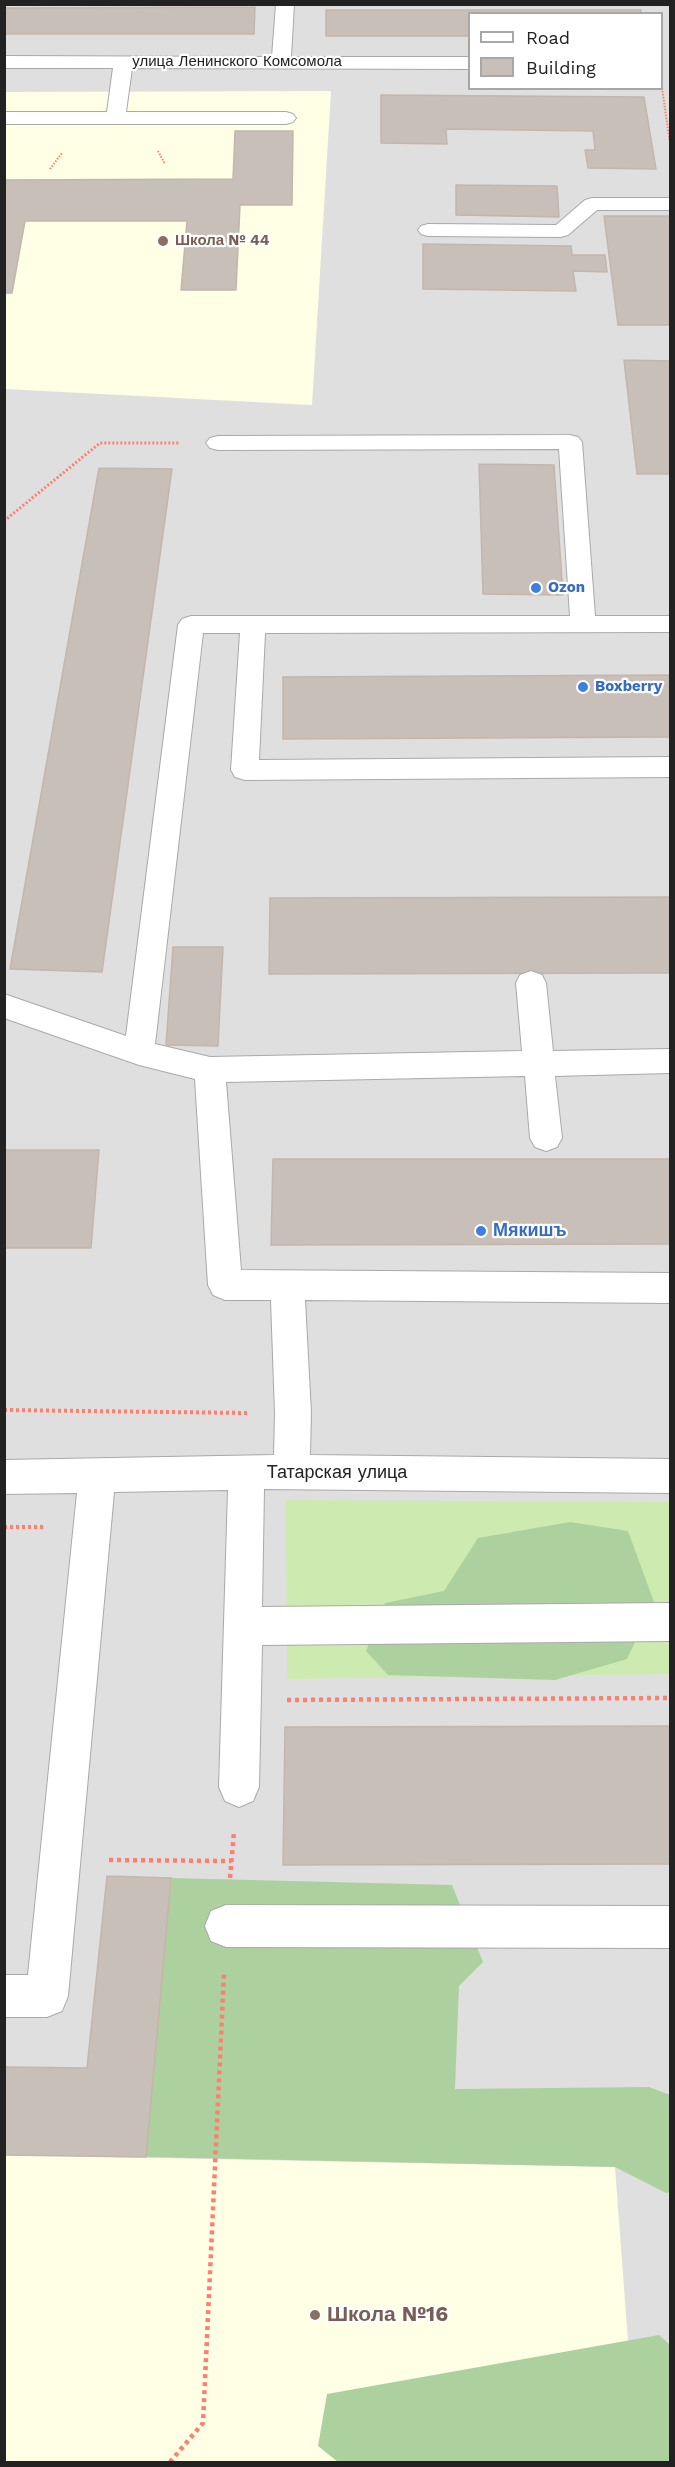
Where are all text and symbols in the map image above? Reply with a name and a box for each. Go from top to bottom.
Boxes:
legend [468,12,663,90]
text: Road [526,27,570,48]
street label: улица Ленинского Комсомола [132,53,342,71]
text: Building [526,57,596,78]
place label: Школа № 44 [175,232,269,250]
marker: Школа № 44 [156,234,170,248]
place label: Ozon [548,579,585,597]
marker: Ozon [529,581,543,595]
place label: Boxberry [595,678,662,696]
marker: Boxberry [576,680,590,694]
place label: Мякишъ [493,1220,567,1242]
marker: Мякишъ [474,1224,488,1238]
street label: Татарская улица [267,1462,407,1484]
place label: Школа №16 [327,2302,448,2328]
marker: Школа №16 [308,2308,322,2322]

